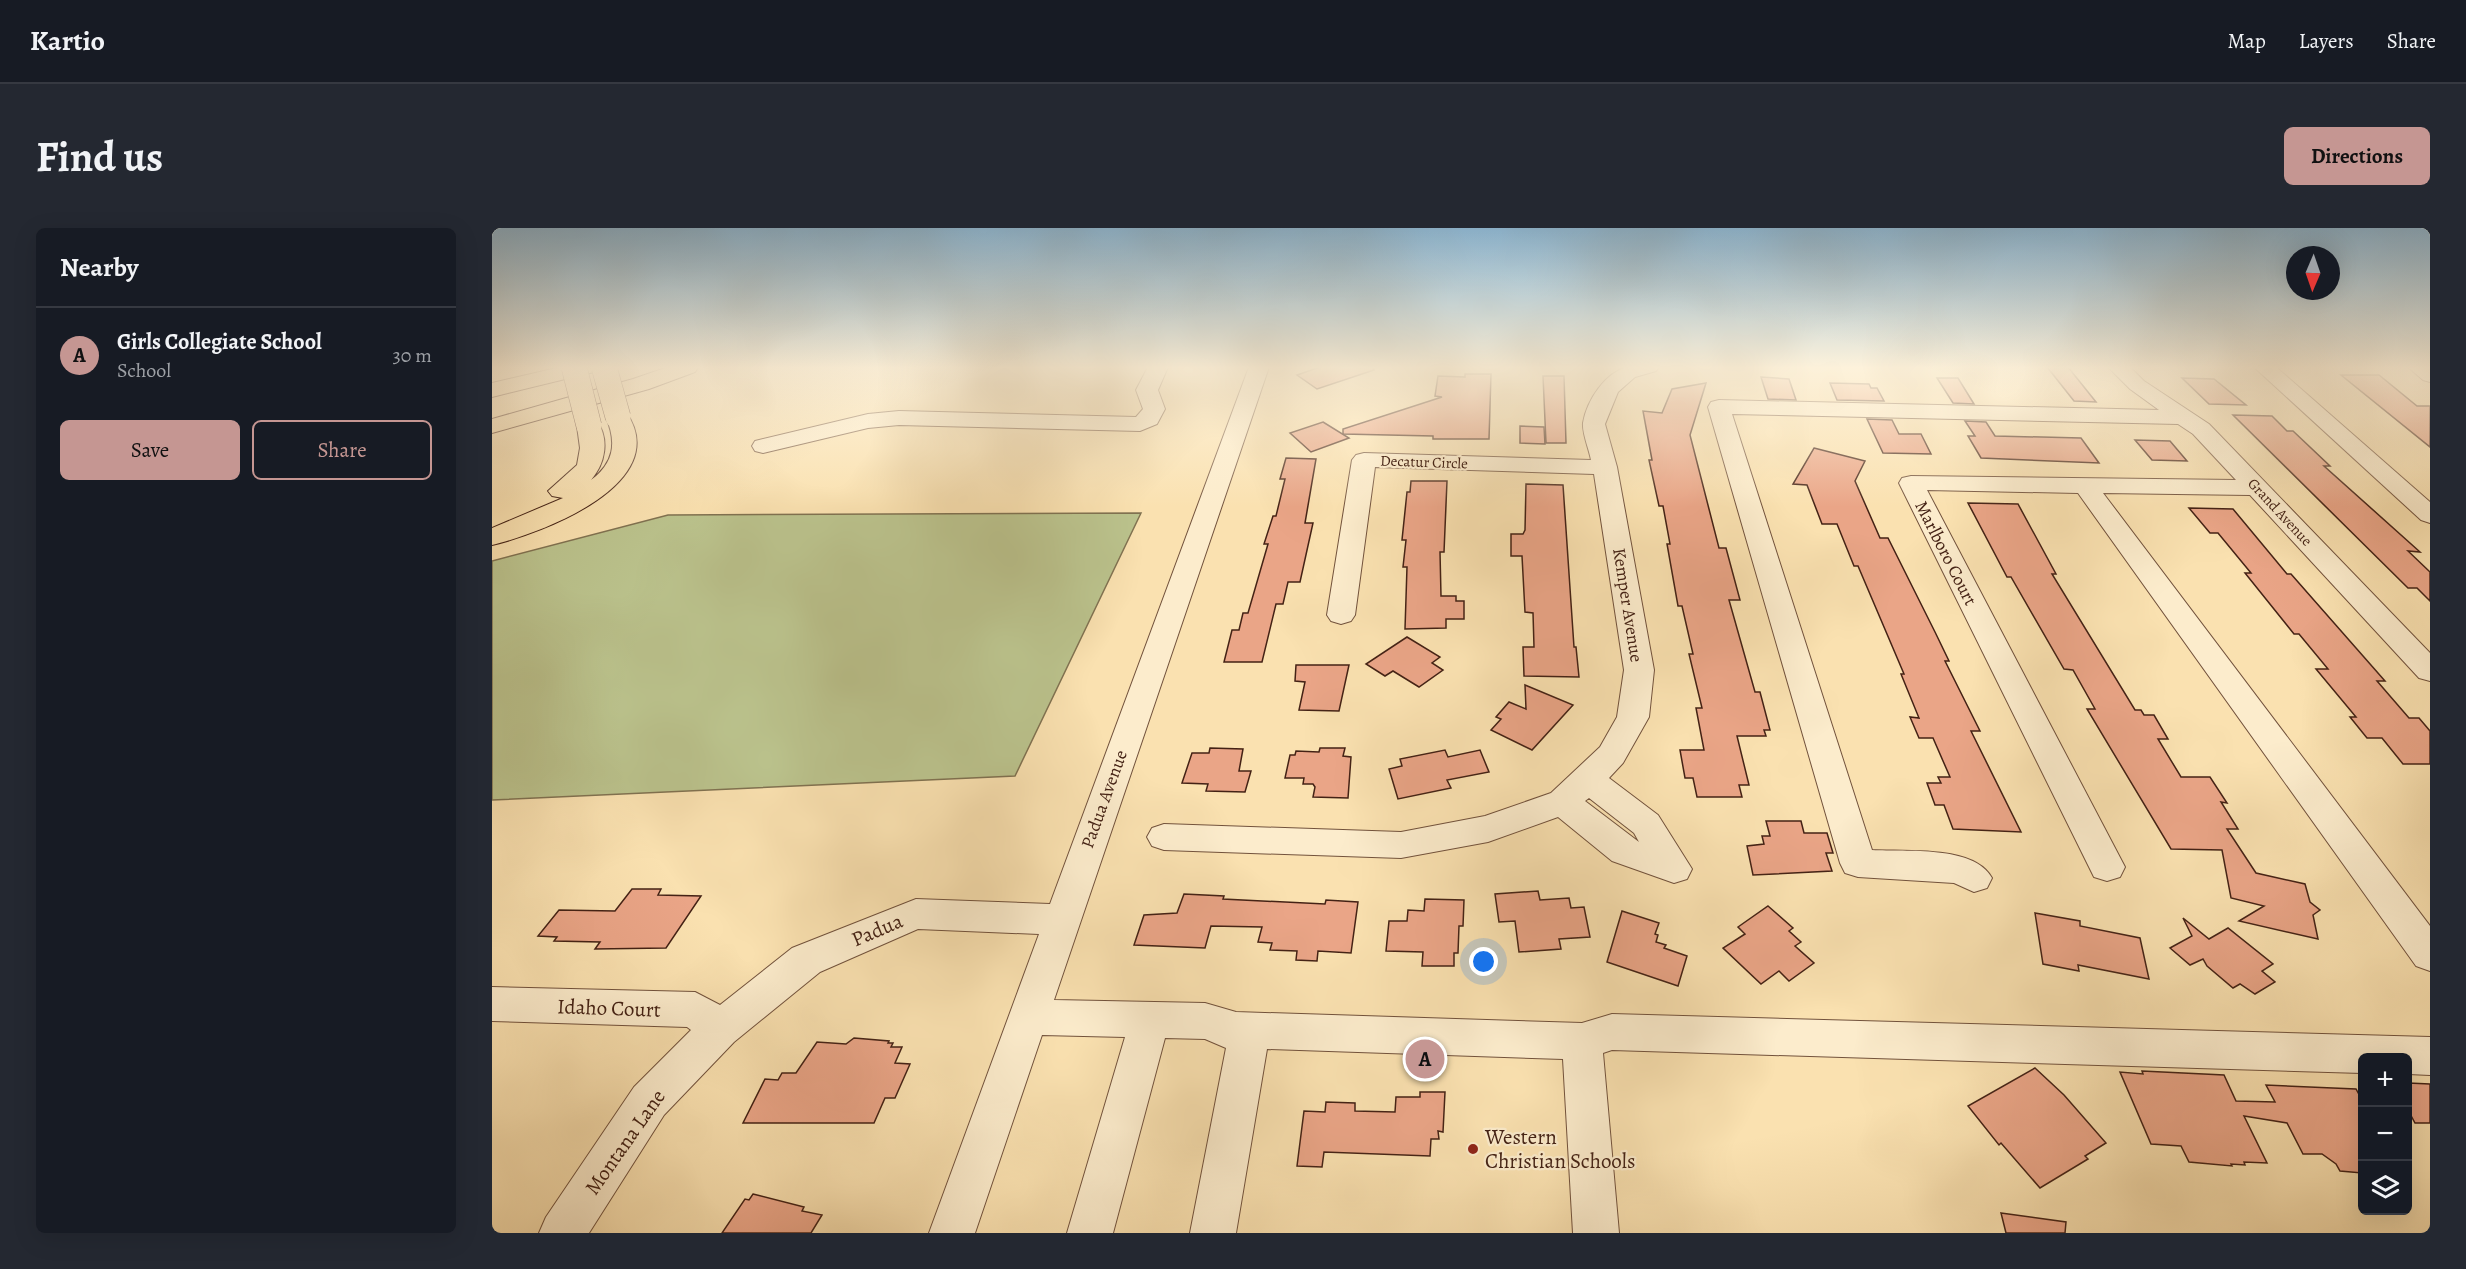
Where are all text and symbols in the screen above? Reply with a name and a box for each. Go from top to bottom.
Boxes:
text: Kartio [30,22,105,60]
text: Map [2227,27,2266,55]
text: Layers [2299,27,2354,55]
text: Share [2387,27,2436,55]
button: Directions [2284,127,2430,185]
text: Find us [36,128,163,185]
north arrow [2286,246,2340,300]
text: Nearby [60,250,139,285]
text: Girls Collegiate School [117,327,322,357]
text: A [73,342,86,369]
text: 30 m [392,342,432,369]
text: School [117,357,171,384]
button: Save [60,420,240,480]
button: Share [252,420,432,480]
street label: Decatur Circle [1380,450,1469,474]
street label: Grand Avenue [2243,474,2317,551]
street label: Marlboro Court [1909,497,1983,610]
street label: Kemper Avenue [1607,546,1649,664]
street label: Padua Avenue [1075,747,1133,851]
street label: Padua [847,907,907,953]
your location [1469,947,1498,976]
street label: Idaho Court [557,992,661,1024]
pin: A [1406,1036,1444,1082]
map controls [2358,1053,2412,1215]
button: + [2358,1053,2412,1107]
street label: Montana Lane [578,1084,672,1200]
button: − [2358,1107,2412,1161]
place label: Western Christian Schools [1484,1123,1635,1175]
marker: Western Christian Schools [1466,1142,1480,1156]
button: layers [2358,1161,2412,1215]

